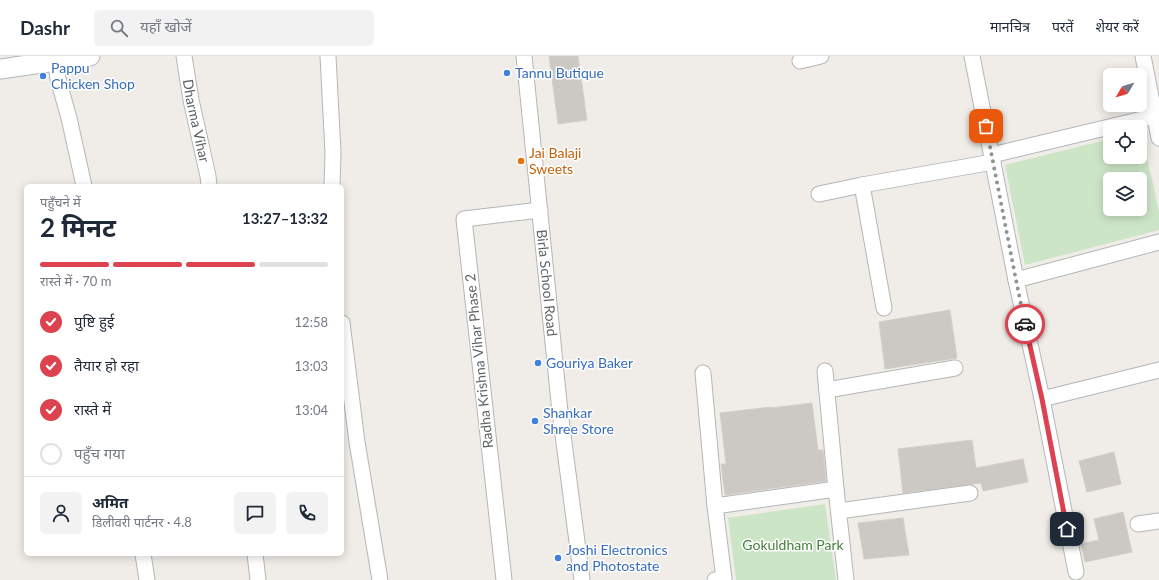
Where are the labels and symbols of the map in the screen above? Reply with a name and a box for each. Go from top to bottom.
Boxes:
place label: Pappu Chicken Shop [51,59,135,92]
place label: Tannu Butique [515,64,604,81]
marker: Tannu Butique [502,68,512,78]
north arrow [1103,68,1147,112]
marker: Pappu Chicken Shop [38,71,48,81]
street label: Dharma Vihar [180,78,214,164]
pin [969,109,1003,143]
place label: Jai Balaji Sweets [529,144,581,177]
marker: Jai Balaji Sweets [516,156,526,166]
street label: Birla School Road [534,229,561,337]
street label: Radha Krishna Vihar Phase 2 [461,273,496,449]
courier [1005,304,1045,344]
place label: Gouriya Baker [546,354,633,371]
marker: Gouriya Baker [533,358,543,368]
place label: Shankar Shree Store [543,404,614,437]
marker: Shankar Shree Store [530,416,540,426]
pin [1050,512,1084,546]
park label: Gokuldham Park [742,536,845,553]
place label: Joshi Electronics and Photostate [566,541,668,574]
marker: Joshi Electronics and Photostate [553,553,563,563]

